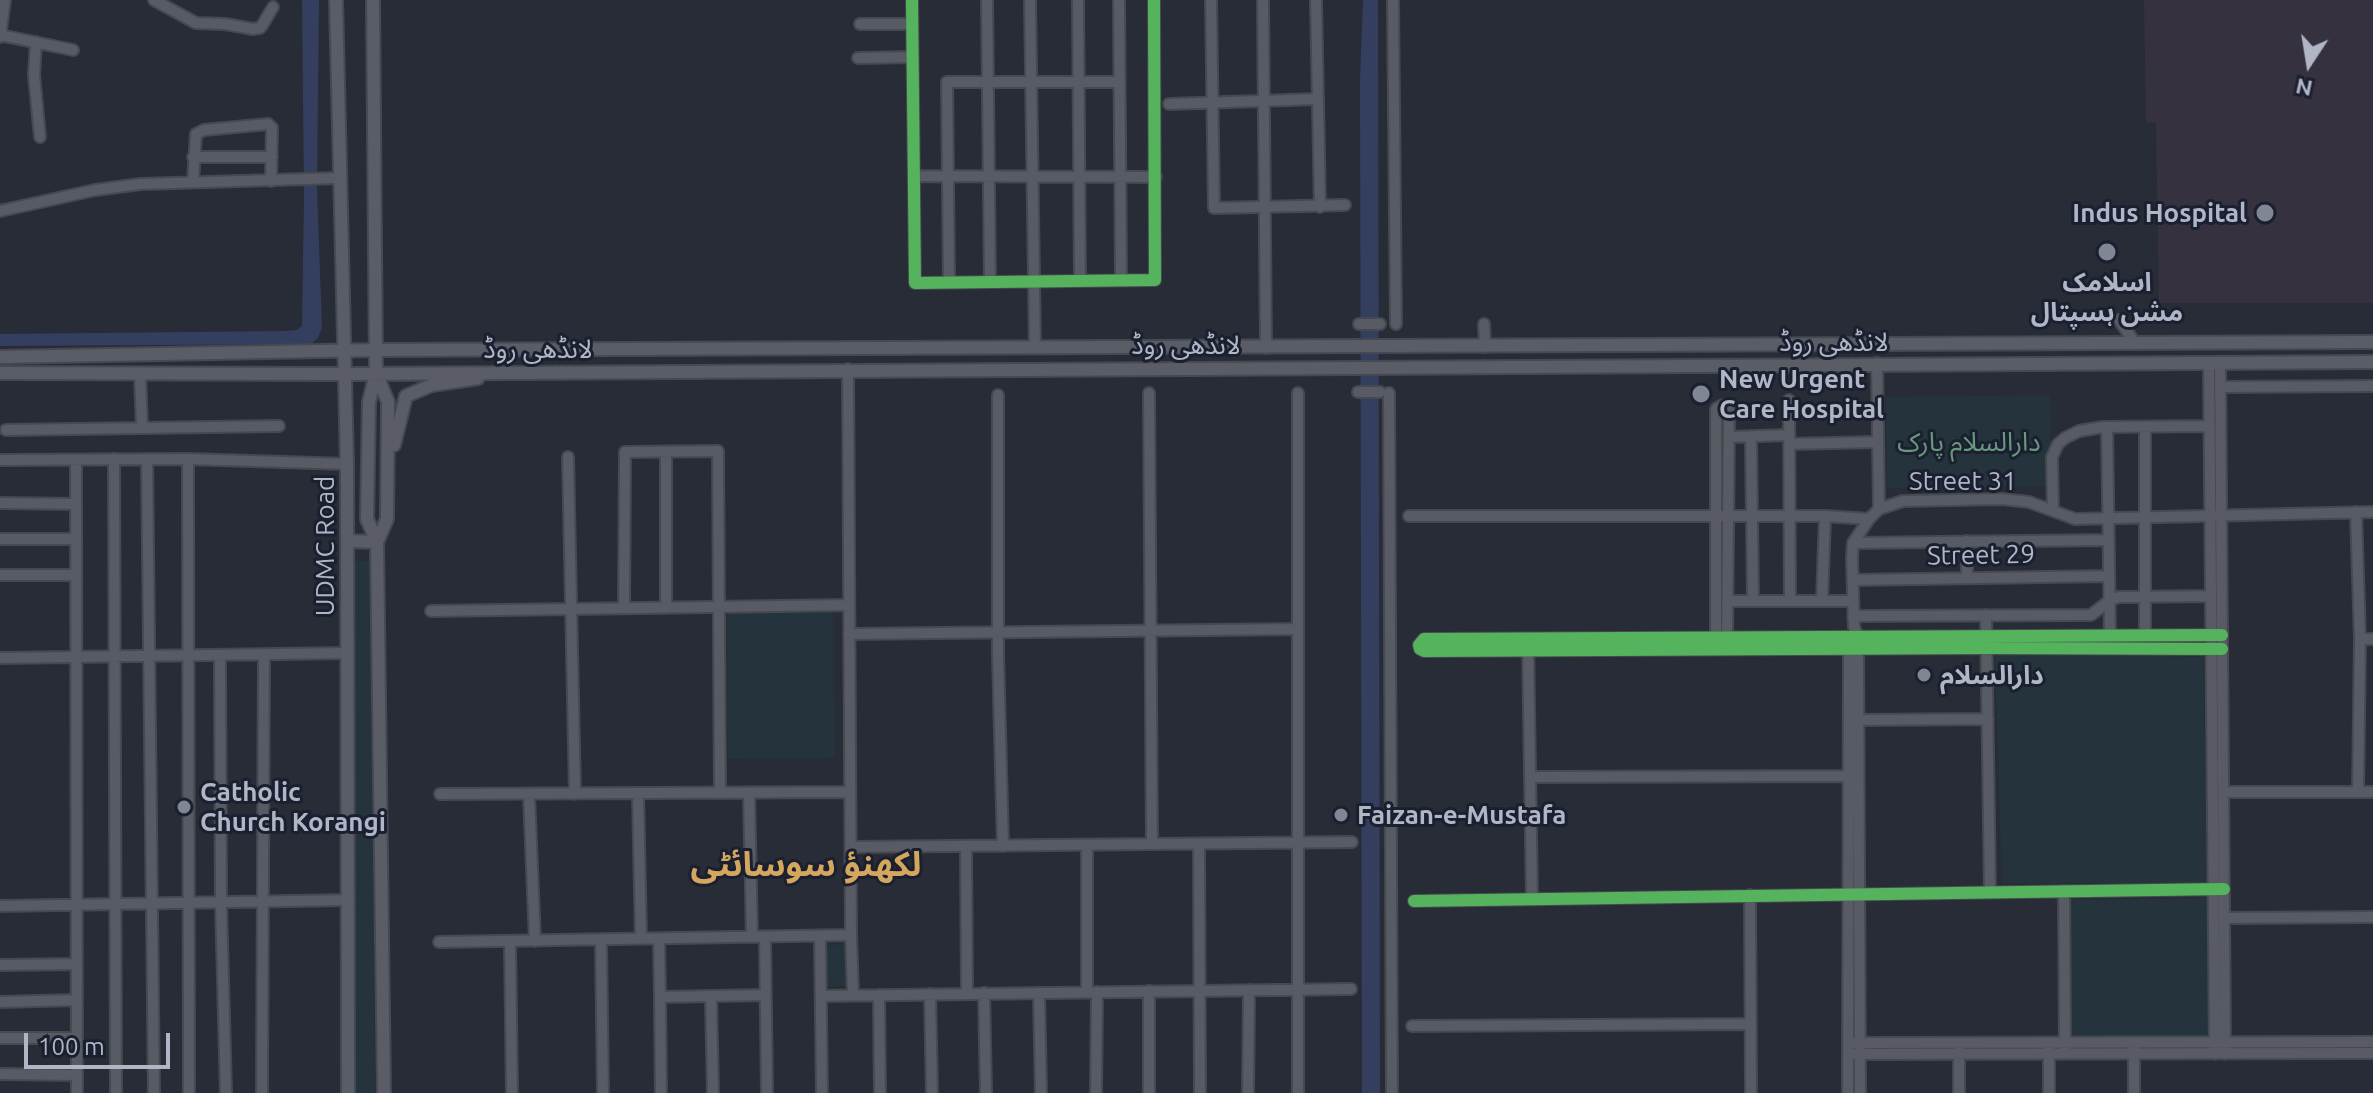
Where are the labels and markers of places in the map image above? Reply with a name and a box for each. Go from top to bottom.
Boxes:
place label: Indus Hospital [2072,197,2247,229]
marker: Indus Hospital [2254,202,2276,224]
marker: اسلامک مشن ہسپتال [2096,241,2118,263]
place label: اسلامک مشن ہسپتال [2031,266,2183,328]
place label: New Urgent Care Hospital [1719,363,1884,424]
marker: New Urgent Care Hospital [1690,383,1712,405]
place label: دارالسلام [1940,659,2044,691]
marker: دارالسلام [1915,666,1933,684]
place label: Catholic Church Korangi [200,776,386,838]
marker: Catholic Church Korangi [175,798,193,816]
place label: Faizan-e-Mustafa [1357,799,1566,831]
marker: Faizan-e-Mustafa [1332,806,1350,824]

